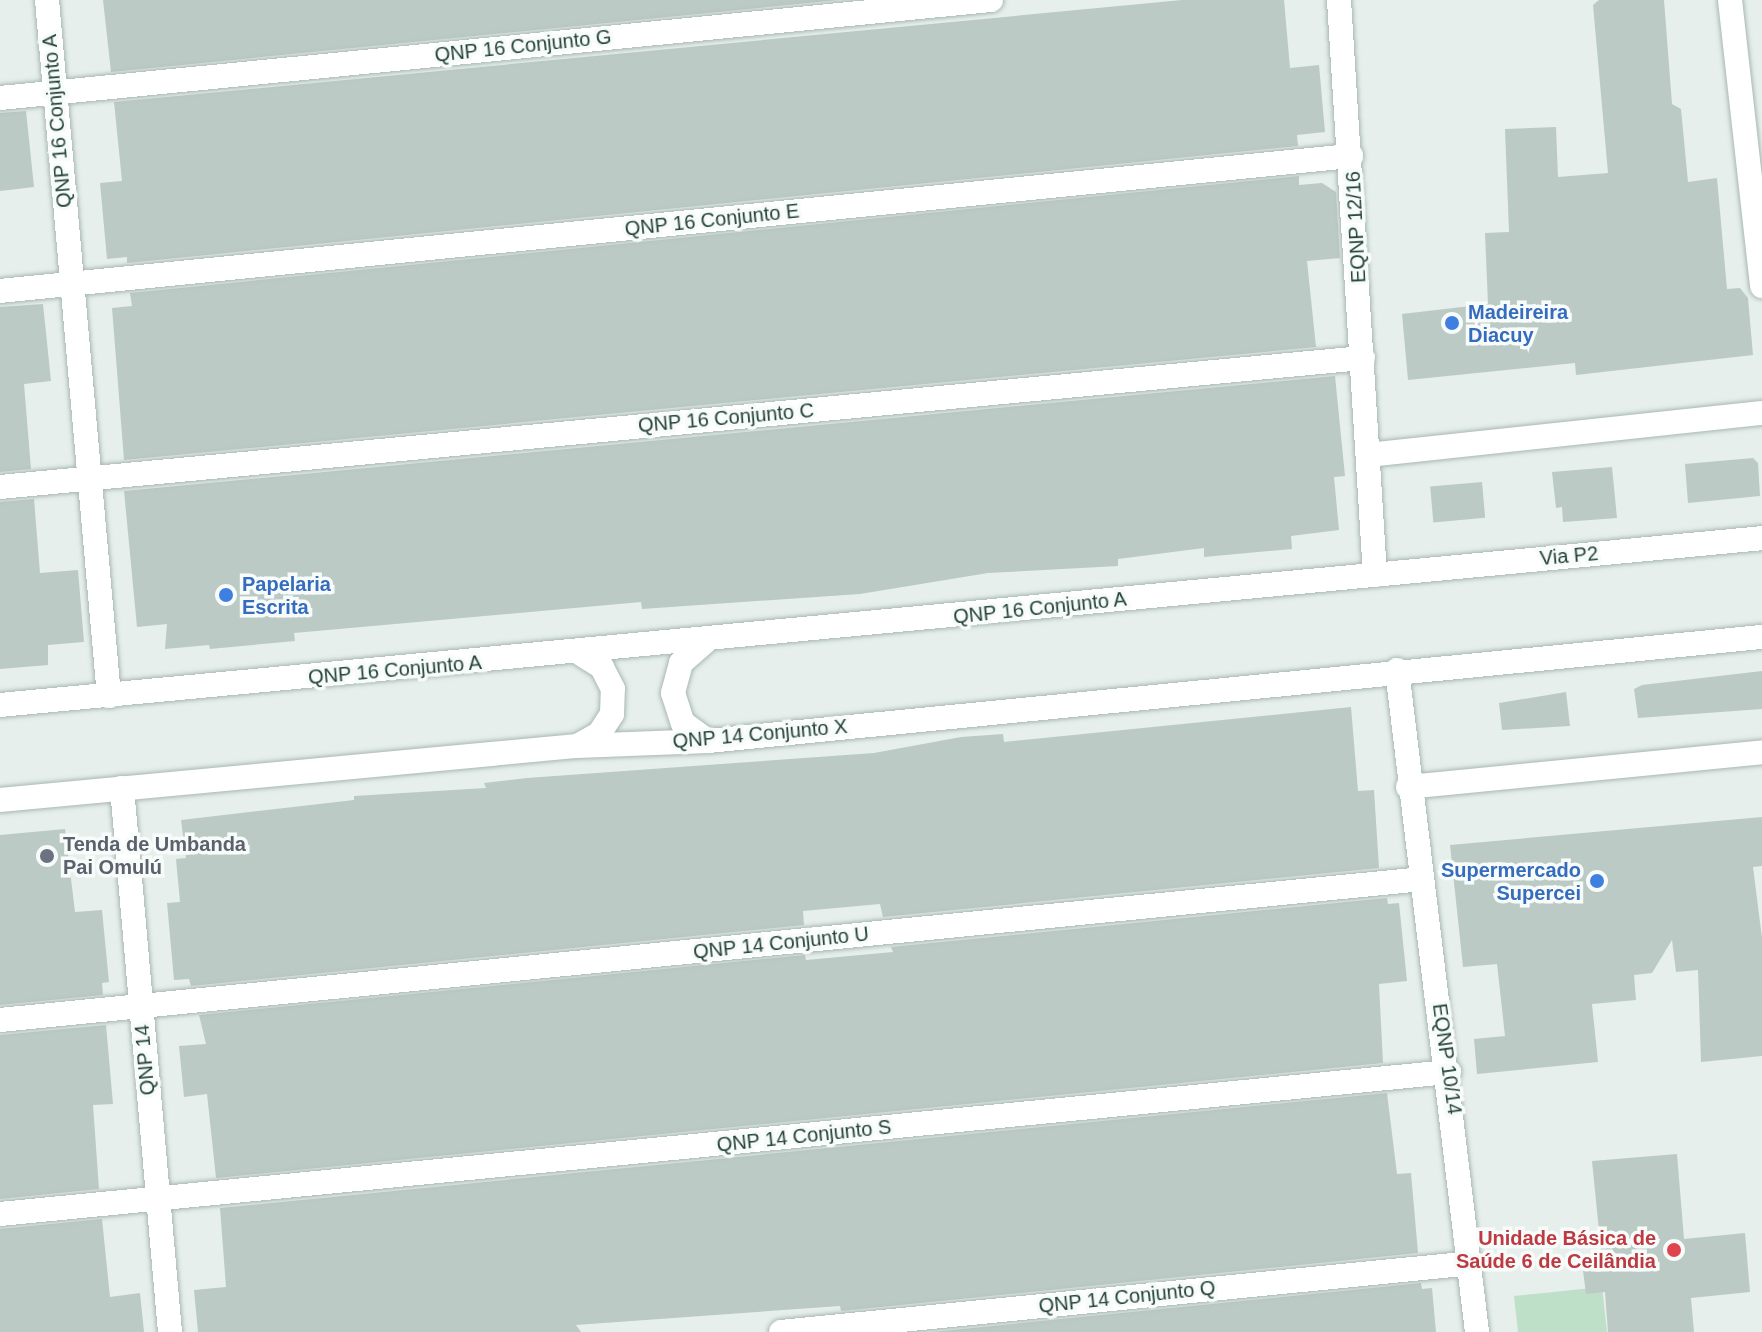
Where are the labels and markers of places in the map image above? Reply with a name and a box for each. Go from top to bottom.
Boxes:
place label: Madeireira Diacuy [1468,300,1568,347]
marker: Madeireira Diacuy [1443,314,1461,332]
place label: Papelaria Escrita [242,572,331,619]
marker: Papelaria Escrita [217,586,235,604]
place label: Tenda de Umbanda Pai Omulú [63,832,246,879]
marker: Tenda de Umbanda Pai Omulú [38,847,56,865]
place label: Supermercado Supercei [1441,858,1581,905]
marker: Supermercado Supercei [1588,872,1606,890]
place label: Unidade Básica de Saúde 6 de Ceilândia [1456,1226,1656,1273]
marker: Unidade Básica de Saúde 6 de Ceilândia [1663,1239,1685,1261]

